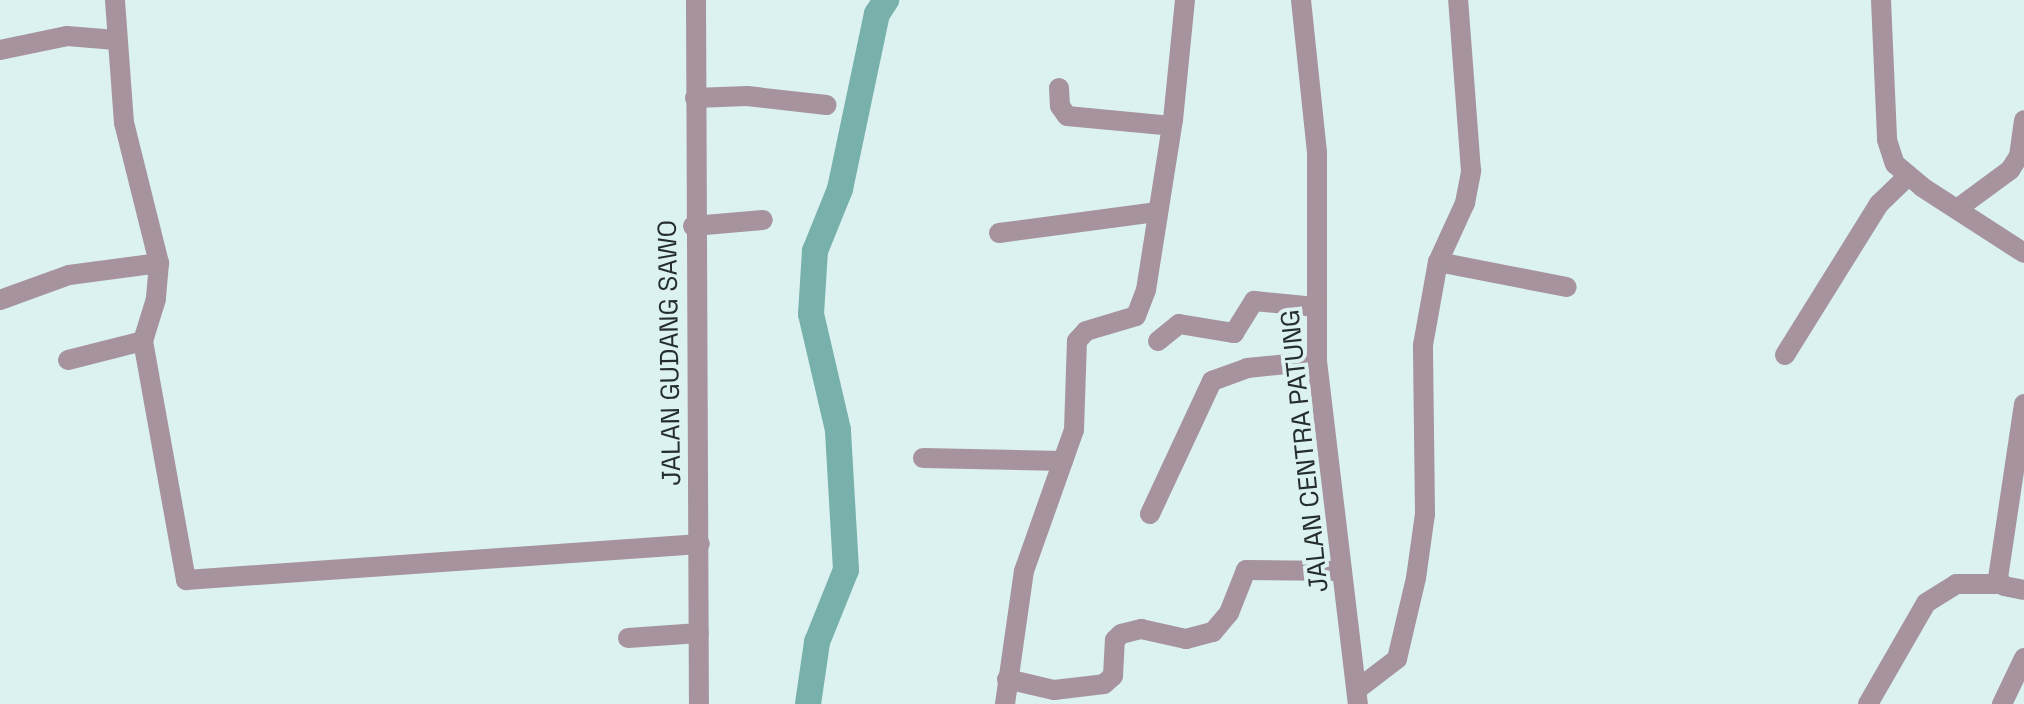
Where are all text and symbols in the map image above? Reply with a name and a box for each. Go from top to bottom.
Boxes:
street label: JALAN GUDANG SAWO [652,220,688,486]
street label: JALAN CENTRA PATUNG [1275,308,1335,594]

